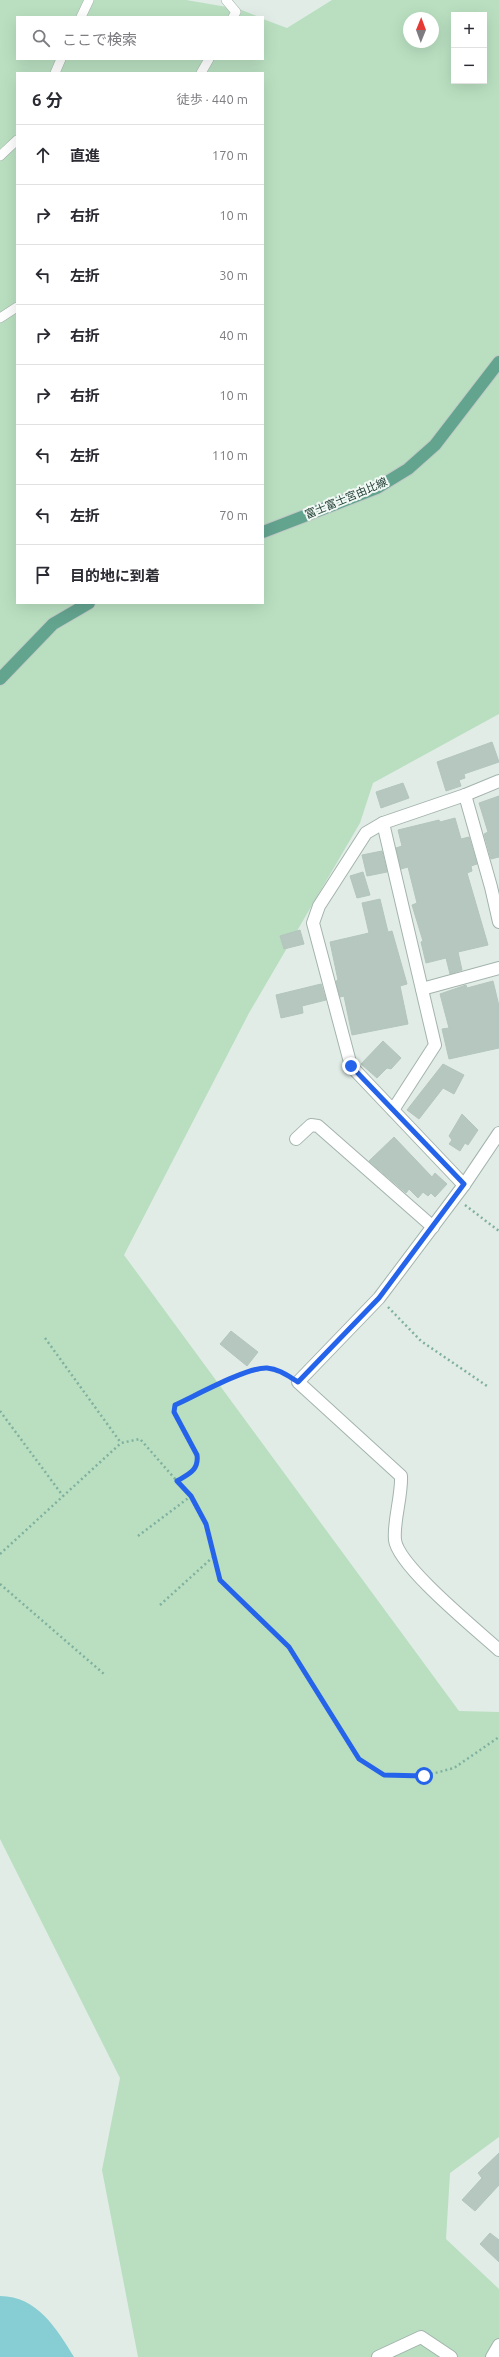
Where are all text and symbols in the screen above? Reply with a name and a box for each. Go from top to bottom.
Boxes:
north arrow [403,12,439,48]
map controls [451,12,487,84]
button: + [451,12,487,48]
search box [16,16,264,60]
icon: search [30,27,52,49]
text: ここで検索 [62,31,137,48]
button: − [451,48,487,84]
text: 6 分 [32,90,63,109]
text: 徒歩 · 440 m [177,92,248,106]
icon: ahead [32,144,54,166]
text: 直進 [70,147,100,164]
text: 170 m [212,148,248,162]
icon: right [32,204,54,226]
text: 右折 [70,207,100,224]
text: 10 m [219,208,248,222]
icon: left [32,264,54,286]
text: 左折 [70,267,100,284]
text: 30 m [219,268,248,282]
icon: right [32,324,54,346]
text: 右折 [70,327,100,344]
text: 40 m [219,328,248,342]
icon: right [32,384,54,406]
text: 右折 [70,387,100,404]
text: 10 m [219,388,248,402]
icon: left [32,444,54,466]
text: 左折 [70,447,100,464]
text: 110 m [212,448,248,462]
street label: 富士富士宮由比線 [303,475,389,521]
icon: left [32,504,54,526]
text: 左折 [70,507,100,524]
text: 70 m [219,508,248,522]
icon: arrive [32,564,54,586]
text: 目的地に到着 [70,567,160,584]
route end [342,1057,360,1075]
route start [415,1767,433,1785]

